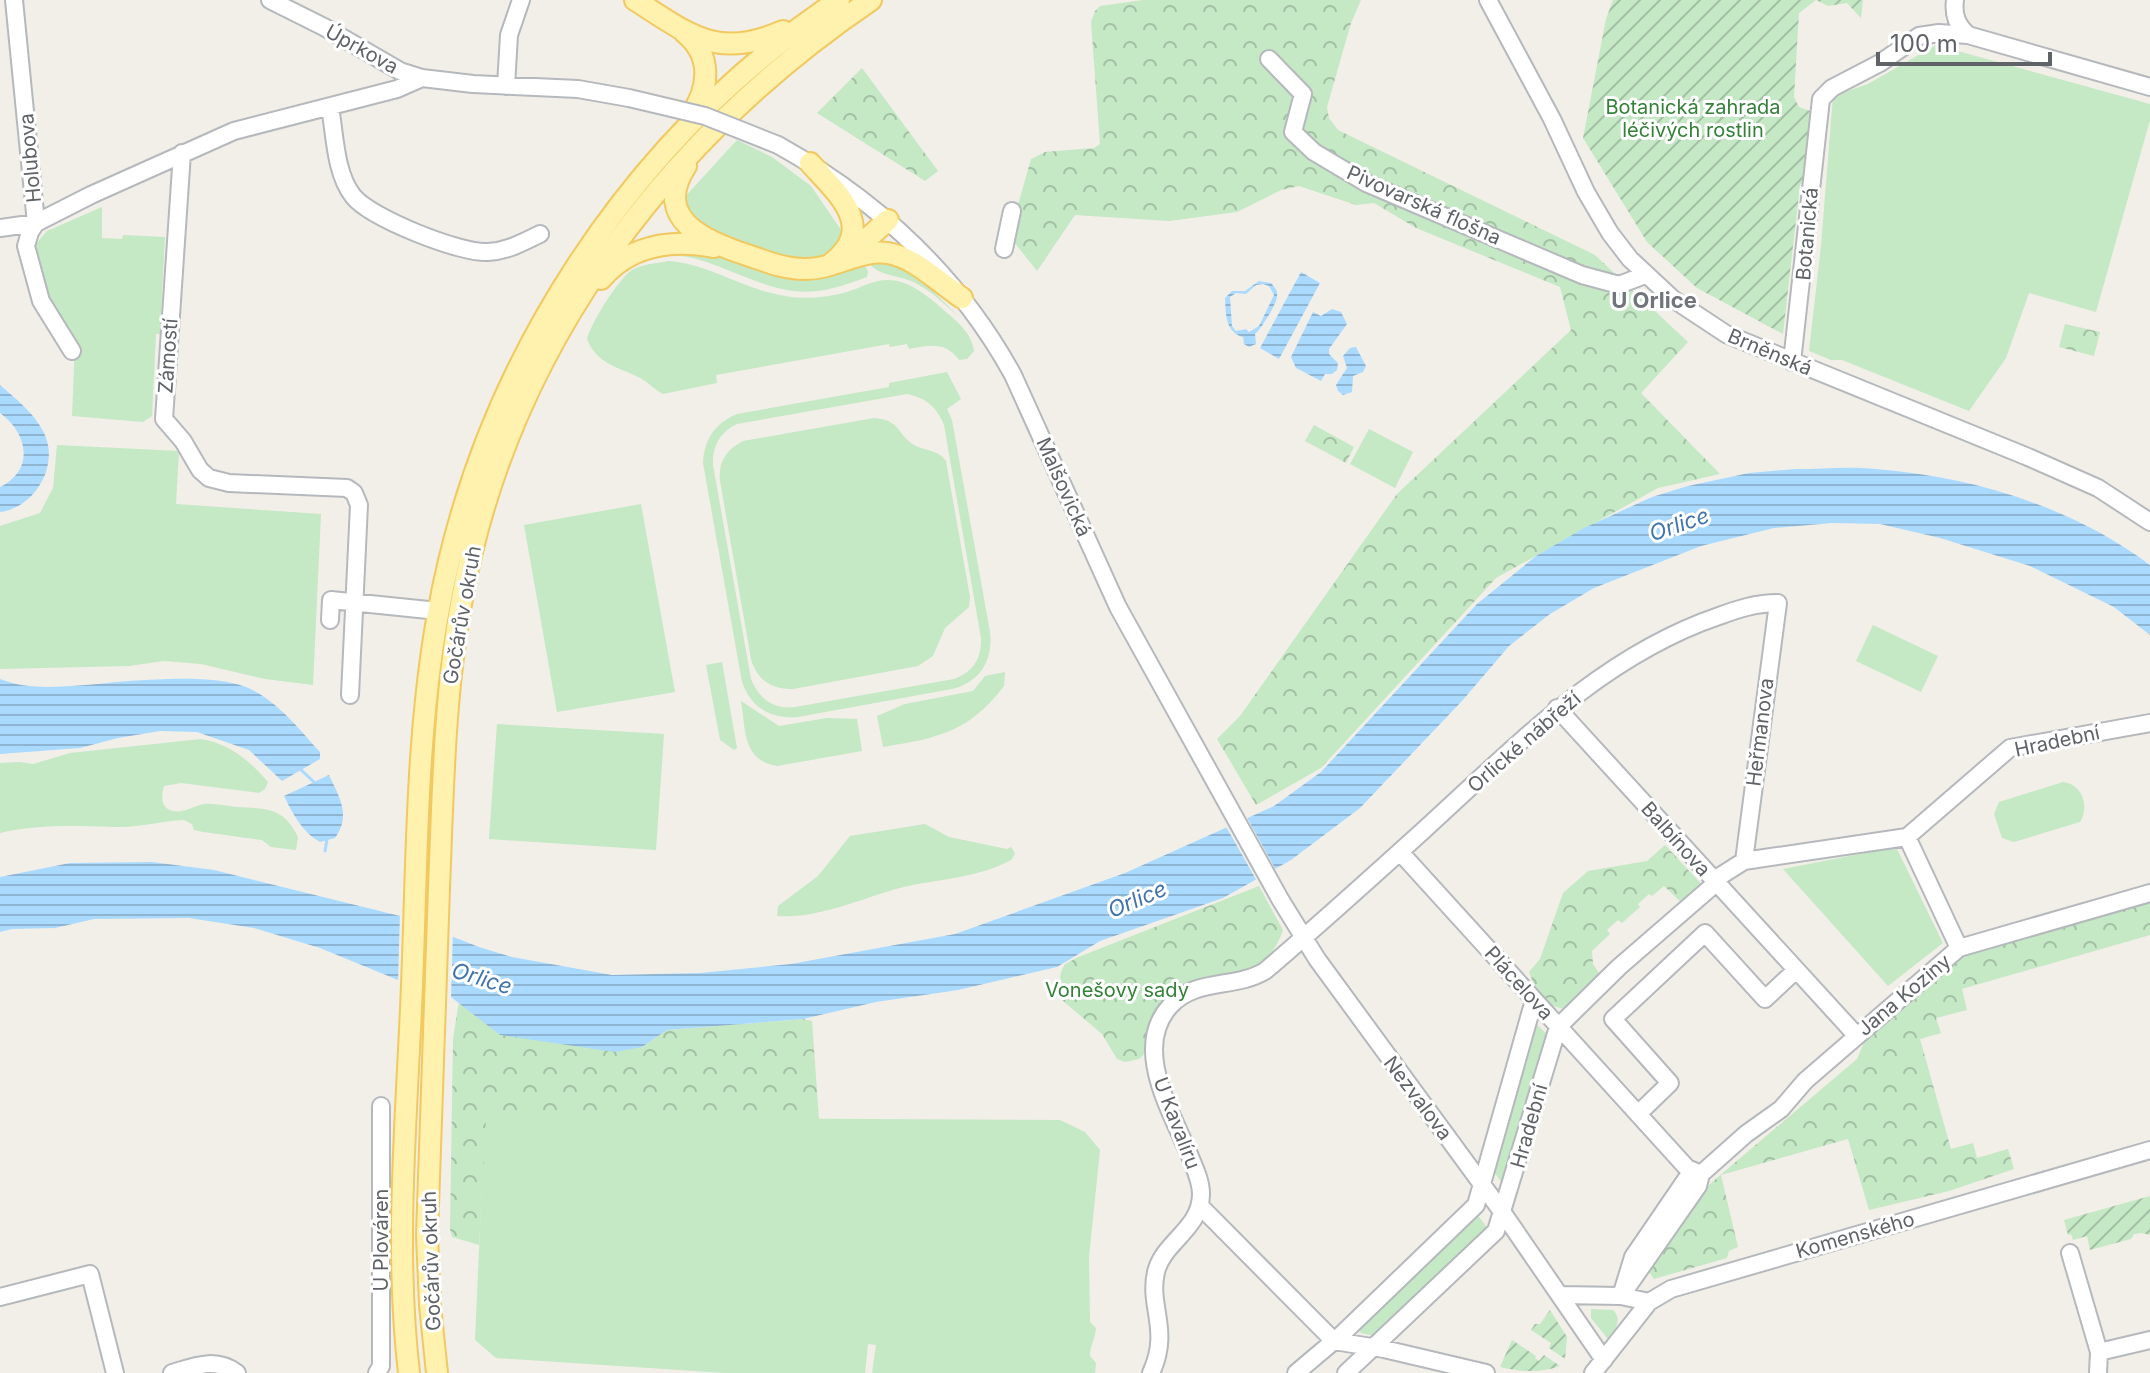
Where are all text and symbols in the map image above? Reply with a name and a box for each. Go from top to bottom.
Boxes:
scale bar [1878,16,2050,66]
street label: Úprkova [321,18,403,79]
text: 100 m [1890,29,1958,58]
park label: Botanická zahrada léčivých rostlin [1605,95,1781,142]
street label: Holubova [14,112,46,204]
street label: Pivovarská flošna [1343,160,1505,250]
street label: Botanická [1791,187,1823,281]
district label: U Orlice [1611,287,1697,313]
street label: Zámostí [153,317,183,394]
street label: Brněnská [1724,324,1816,380]
street label: Malšovická [1031,434,1097,540]
water label: Orlice [1646,502,1712,546]
street label: Gočárův okruh [438,544,486,686]
street label: Heřmanova [1741,676,1779,788]
street label: Orlické nábřeží [1463,686,1585,798]
street label: Hradební [2012,720,2102,762]
street label: Balbínova [1636,797,1716,881]
water label: Orlice [1104,875,1170,923]
street label: Plácelova [1480,941,1558,1025]
street label: Jana Koziny [1852,949,1956,1041]
water label: Orlice [449,957,515,999]
park label: Vonešovy sady [1045,978,1189,1002]
street label: Nezvalova [1379,1051,1457,1145]
street label: U Kavalíru [1149,1074,1205,1172]
street label: Hradební [1506,1081,1552,1171]
street label: U Plováren [369,1189,393,1291]
street label: Gočárův okruh [417,1191,445,1331]
street label: Komenského [1793,1207,1917,1263]

